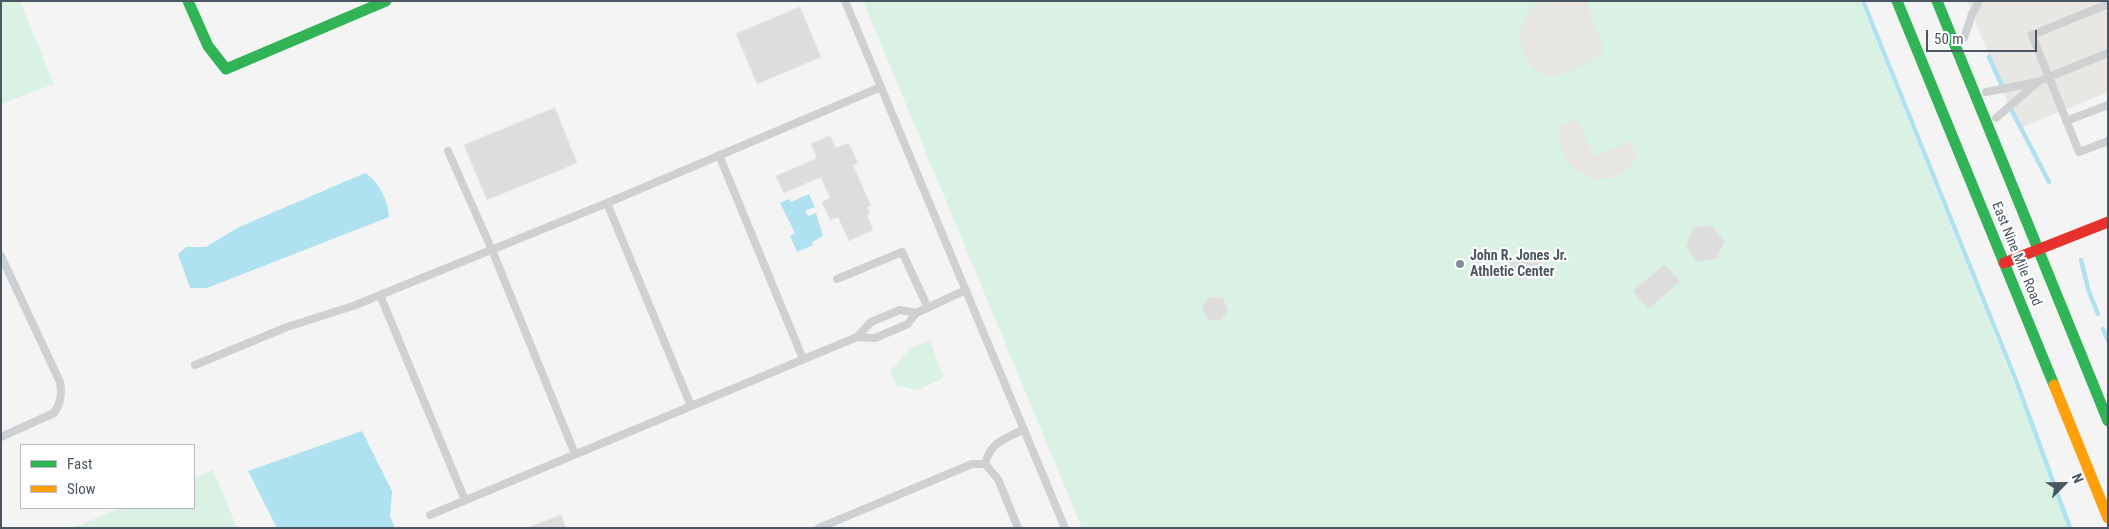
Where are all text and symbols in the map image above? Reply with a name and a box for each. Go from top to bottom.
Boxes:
scale bar [1929,20,2040,52]
text: 50 m [1934,30,1964,48]
street label: East Nine Mile Road [1987,200,2045,308]
place label: John R. Jones Jr. Athletic Center [1470,248,1567,280]
marker: John R. Jones Jr. Athletic Center [1454,258,1466,270]
legend [20,444,195,509]
text: Fast [67,455,92,473]
north arrow [2039,459,2089,509]
text: N [2069,471,2087,485]
text: Slow [67,480,96,498]

